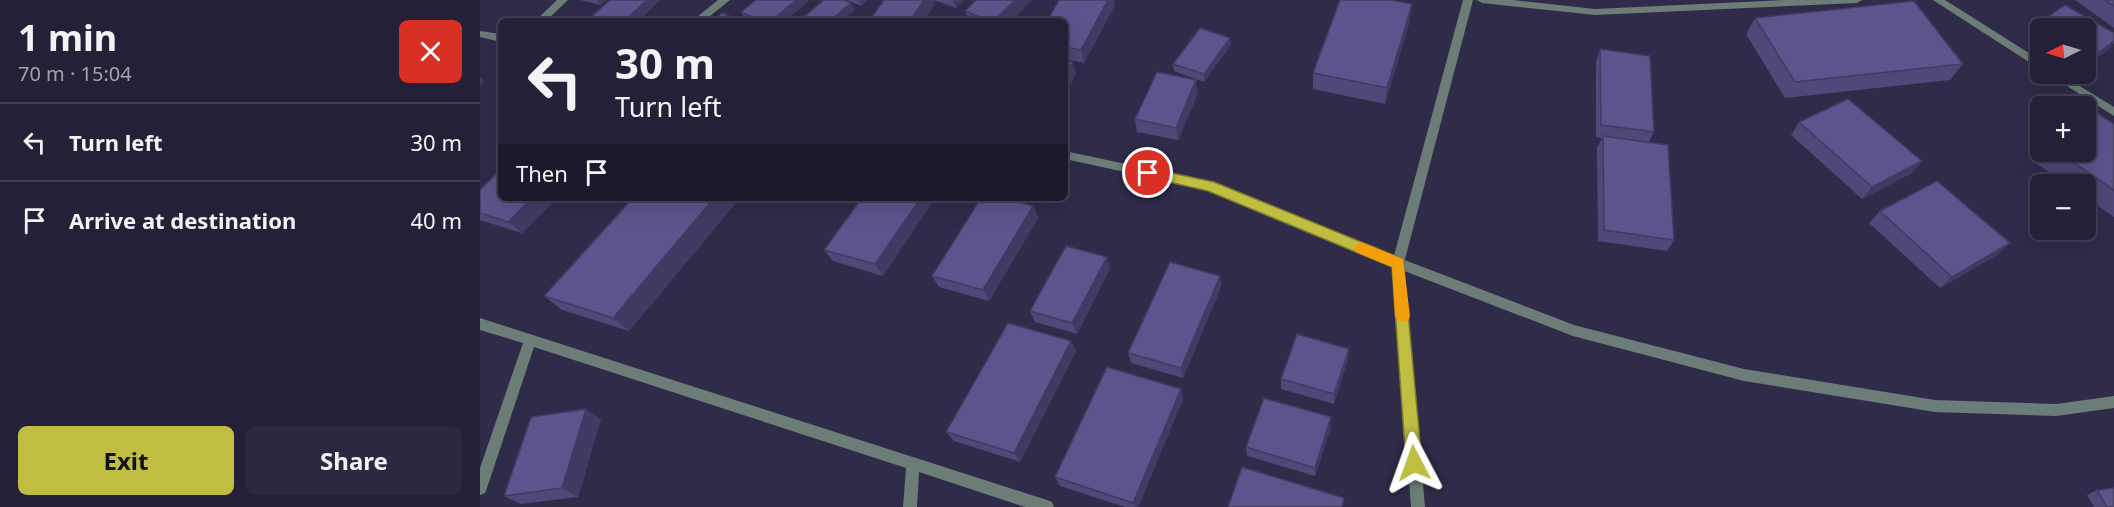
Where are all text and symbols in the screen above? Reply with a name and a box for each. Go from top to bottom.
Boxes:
text: 1 min [18,13,117,62]
north arrow [2030,18,2096,84]
map controls [2030,18,2096,240]
button: close [399,20,462,83]
text: 30 m [615,34,715,91]
icon: left [516,42,594,120]
text: 70 m · 15:04 [18,60,132,87]
text: Turn left [615,88,721,125]
button: + [2030,96,2096,162]
icon: left [18,126,51,159]
text: Turn left [69,127,163,157]
text: 30 m [411,127,462,157]
pin [1122,147,1173,198]
icon: arrive [580,156,613,189]
icon: arrive [1131,156,1164,189]
text: Then [516,158,568,188]
button: − [2030,174,2096,240]
icon: arrive [18,204,51,237]
text: Arrive at destination [69,205,296,235]
text: 40 m [411,205,462,235]
button: Exit [18,426,234,495]
button: Share [246,426,462,495]
position arrow [1382,431,1446,495]

